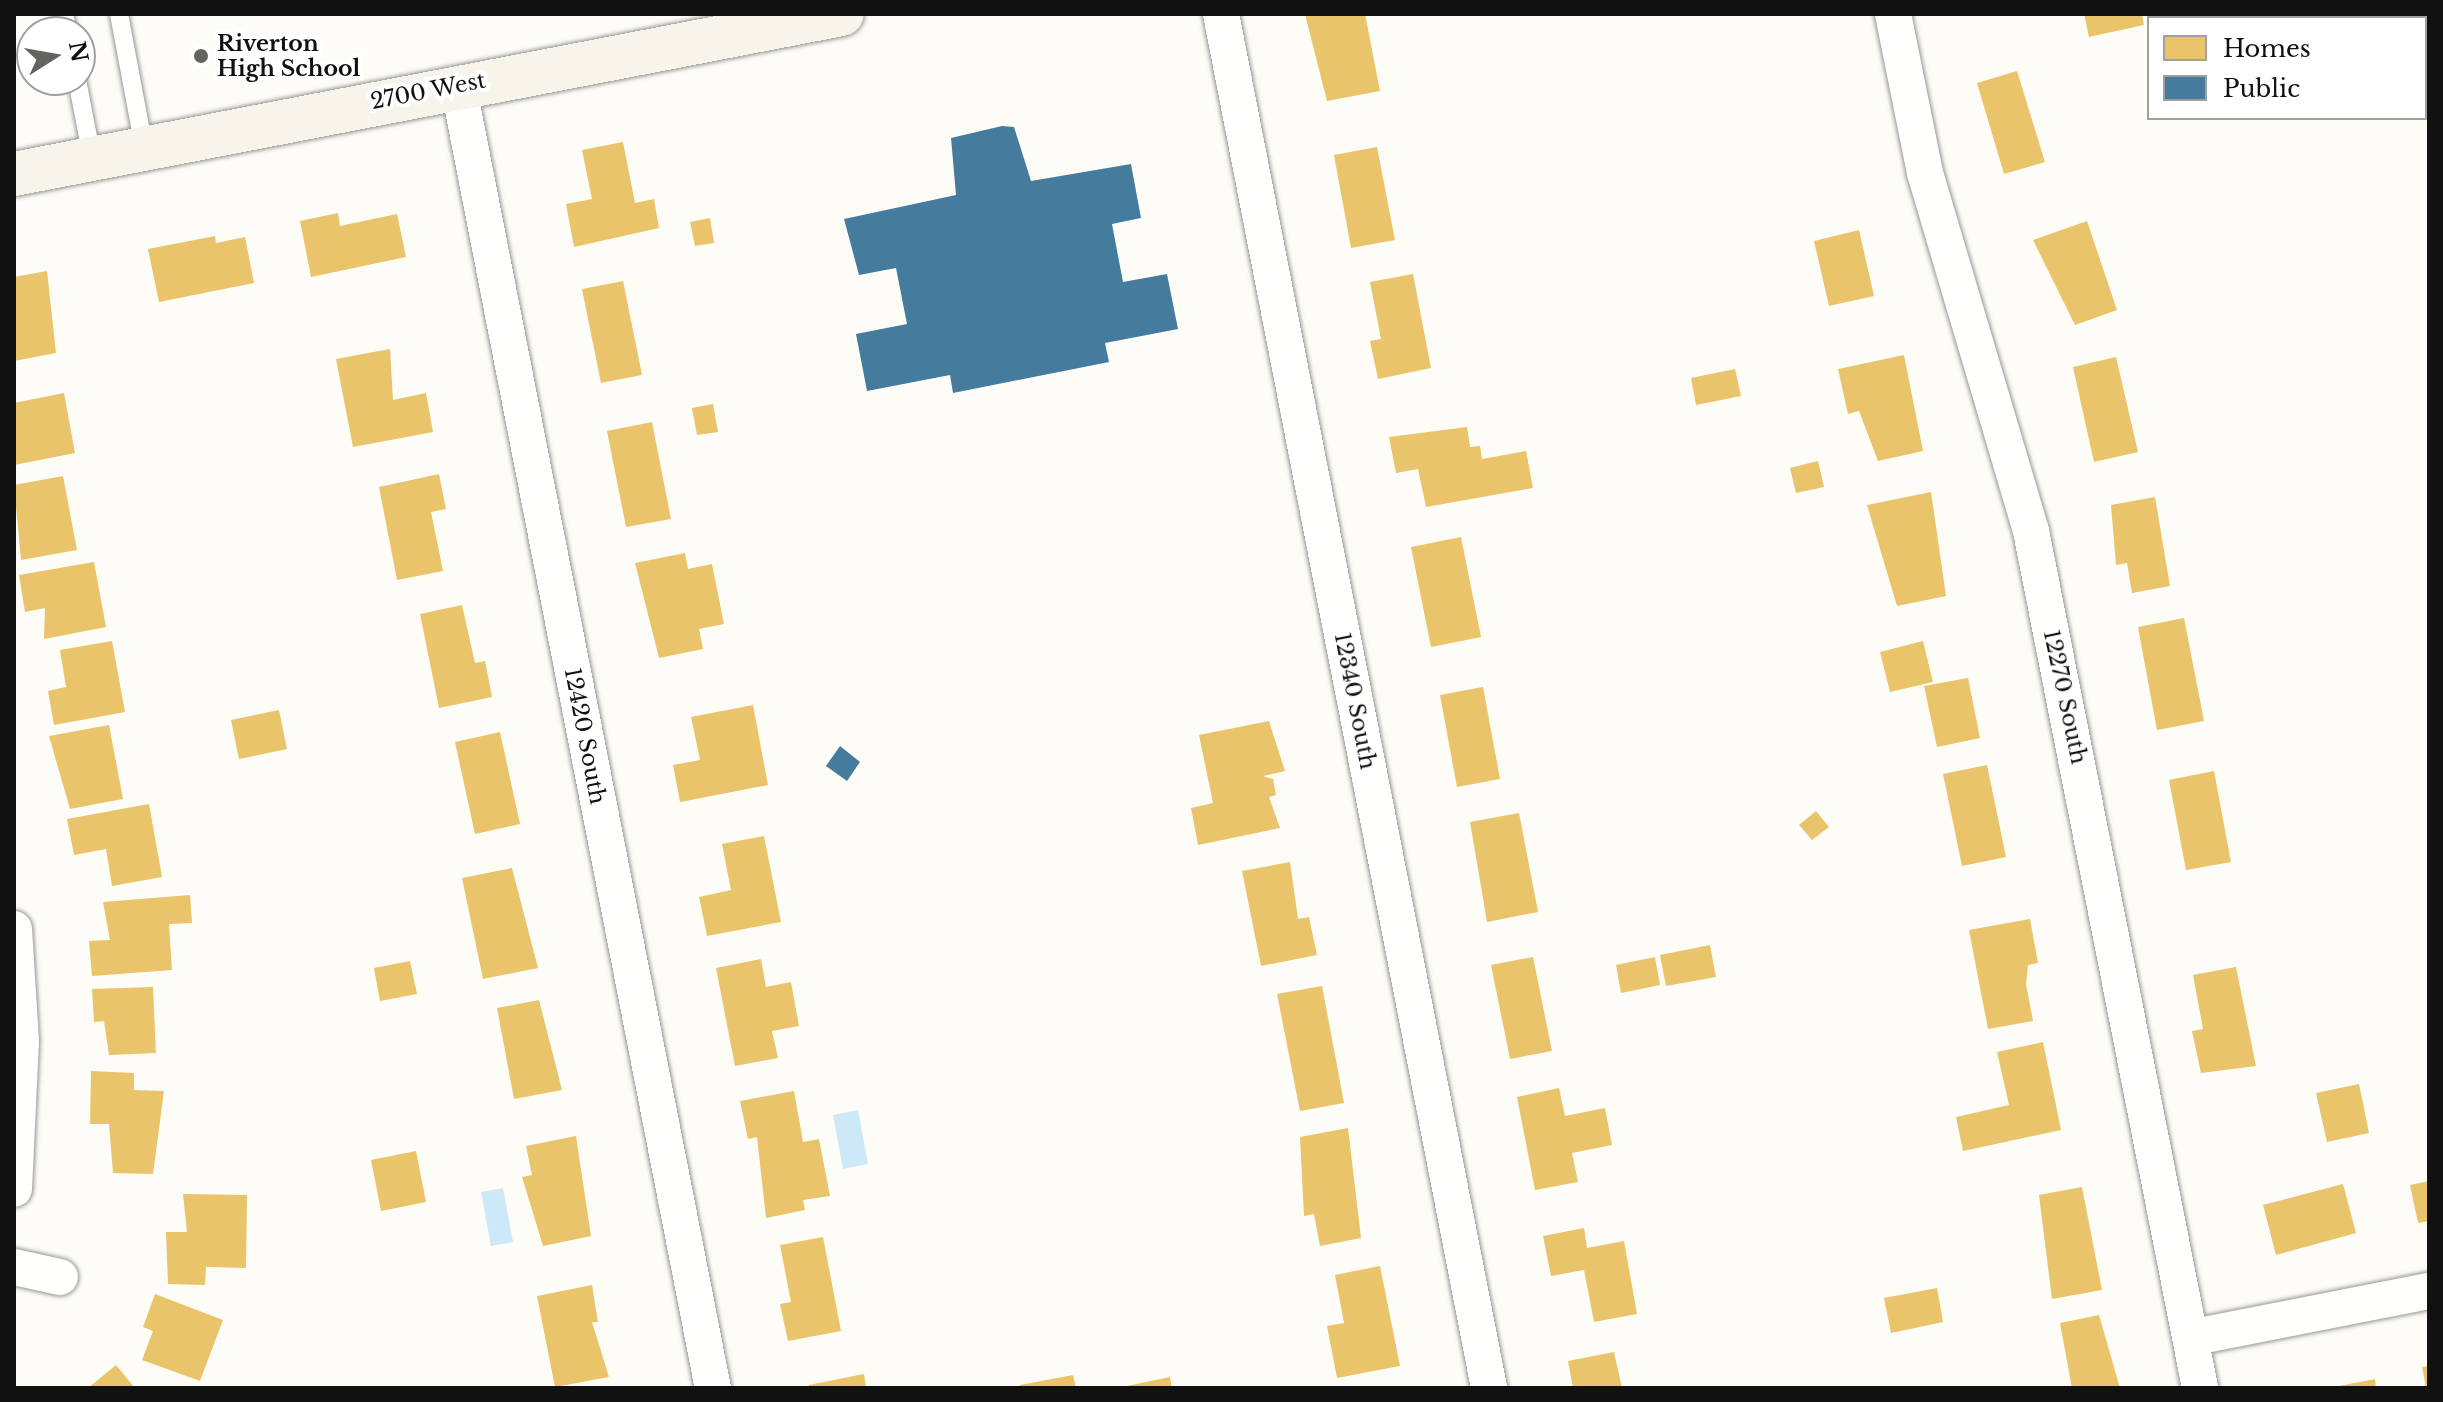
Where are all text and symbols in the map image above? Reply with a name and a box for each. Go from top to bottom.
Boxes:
north arrow [16,16,96,96]
legend [2147,16,2427,120]
place label: Riverton High School [217,30,360,82]
text: Homes [2223,34,2311,63]
text: N [63,39,93,64]
marker: Riverton High School [192,47,210,65]
street label: 2700 West [368,67,488,115]
text: Public [2223,74,2300,103]
street label: 12270 South [2038,627,2092,767]
street label: 12340 South [1329,630,1381,772]
street label: 12420 South [559,665,611,807]

